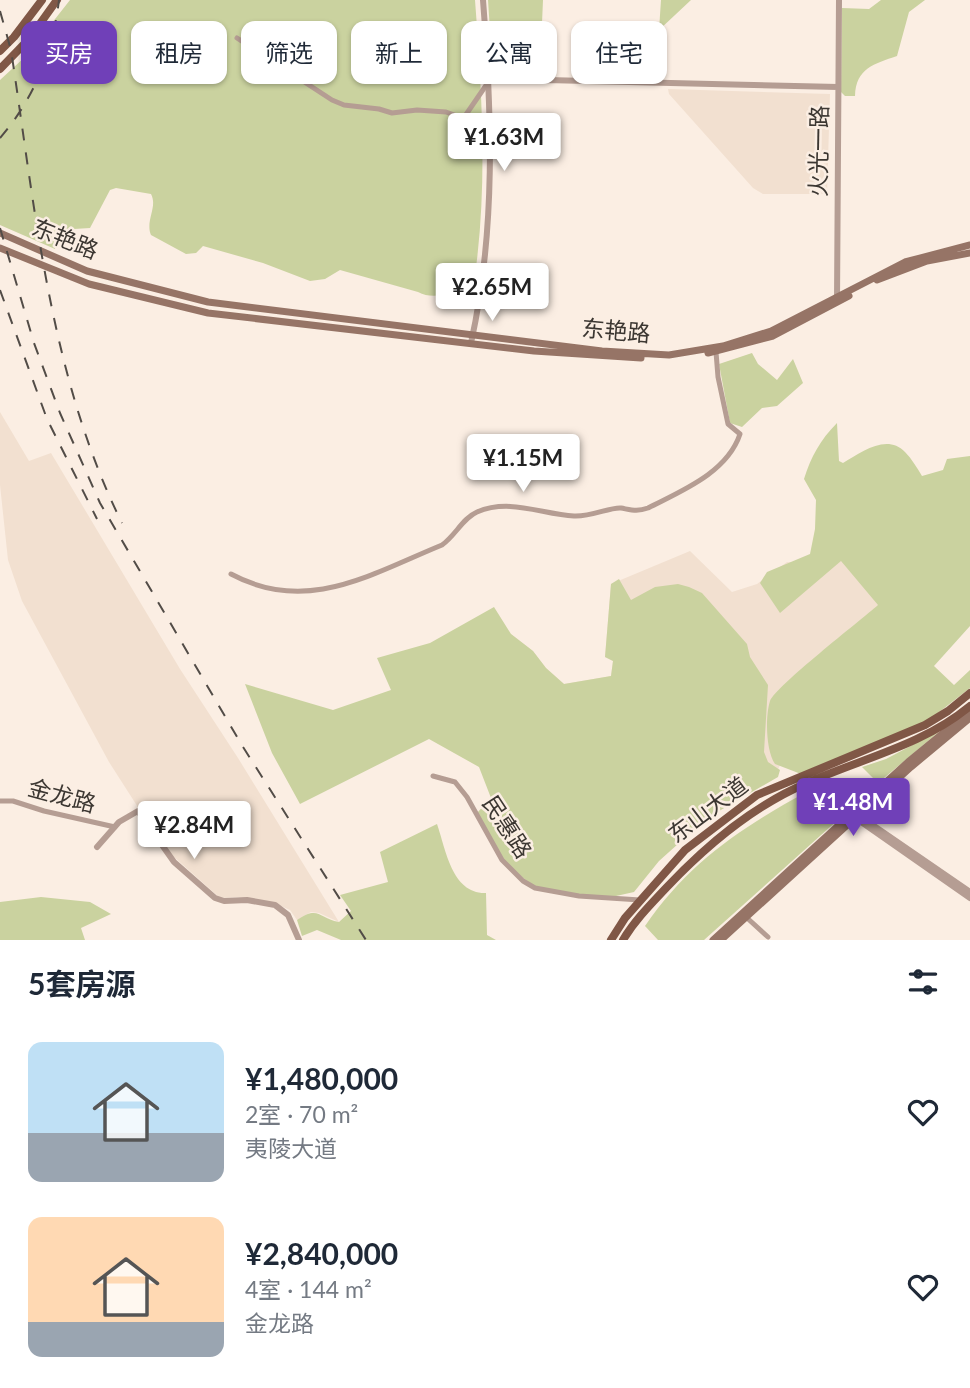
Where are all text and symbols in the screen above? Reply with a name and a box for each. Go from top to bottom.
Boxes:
chip: 买房 [21,21,117,84]
chip: 租房 [131,21,227,84]
chip: 筛选 [241,21,337,84]
chip: 新上 [351,21,447,84]
chip: 公寓 [461,21,557,84]
chip: 住宅 [571,21,667,84]
street label: 火光一路 [803,105,833,197]
pin: ¥1.63M [447,114,561,173]
text: ¥1.63M [464,122,544,150]
street label: 东艳路 [28,212,103,264]
pin: ¥2.65M [435,264,549,323]
text: ¥2.65M [452,272,532,300]
street label: 东艳路 [580,313,652,347]
pin: ¥1.15M [466,434,580,494]
text: ¥1.15M [483,443,563,471]
street label: 东山大道 [662,770,753,848]
street label: 金龙路 [25,773,99,817]
pin: ¥1.48M [796,778,910,838]
text: ¥1.48M [813,787,893,815]
street label: 民惠路 [477,790,538,863]
pin: ¥2.84M [137,802,251,861]
text: ¥2.84M [154,810,234,838]
icon: filters [904,963,942,1001]
text: 5套房源 [28,965,135,1001]
text: ¥1,480,000 [245,1060,398,1096]
icon: home [84,1070,168,1154]
icon: heart [904,1093,942,1131]
text: 2室 · 70 m² [245,1100,358,1128]
text: 夷陵大道 [245,1134,337,1162]
text: ¥2,840,000 [245,1235,398,1271]
icon: home [84,1245,168,1329]
icon: heart [904,1268,942,1306]
text: 4室 · 144 m² [245,1275,372,1303]
text: 金龙路 [245,1309,314,1337]

